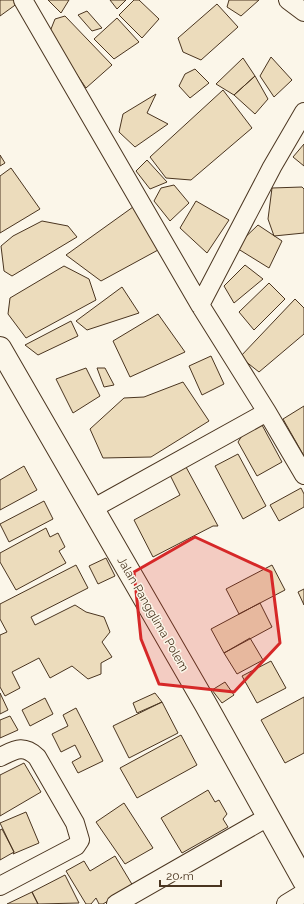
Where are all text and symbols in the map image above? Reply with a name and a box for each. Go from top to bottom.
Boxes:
street label: Jalan Pangglima Polem [114,554,192,674]
scale bar [160,862,221,888]
text: 20 m [166,869,194,883]

